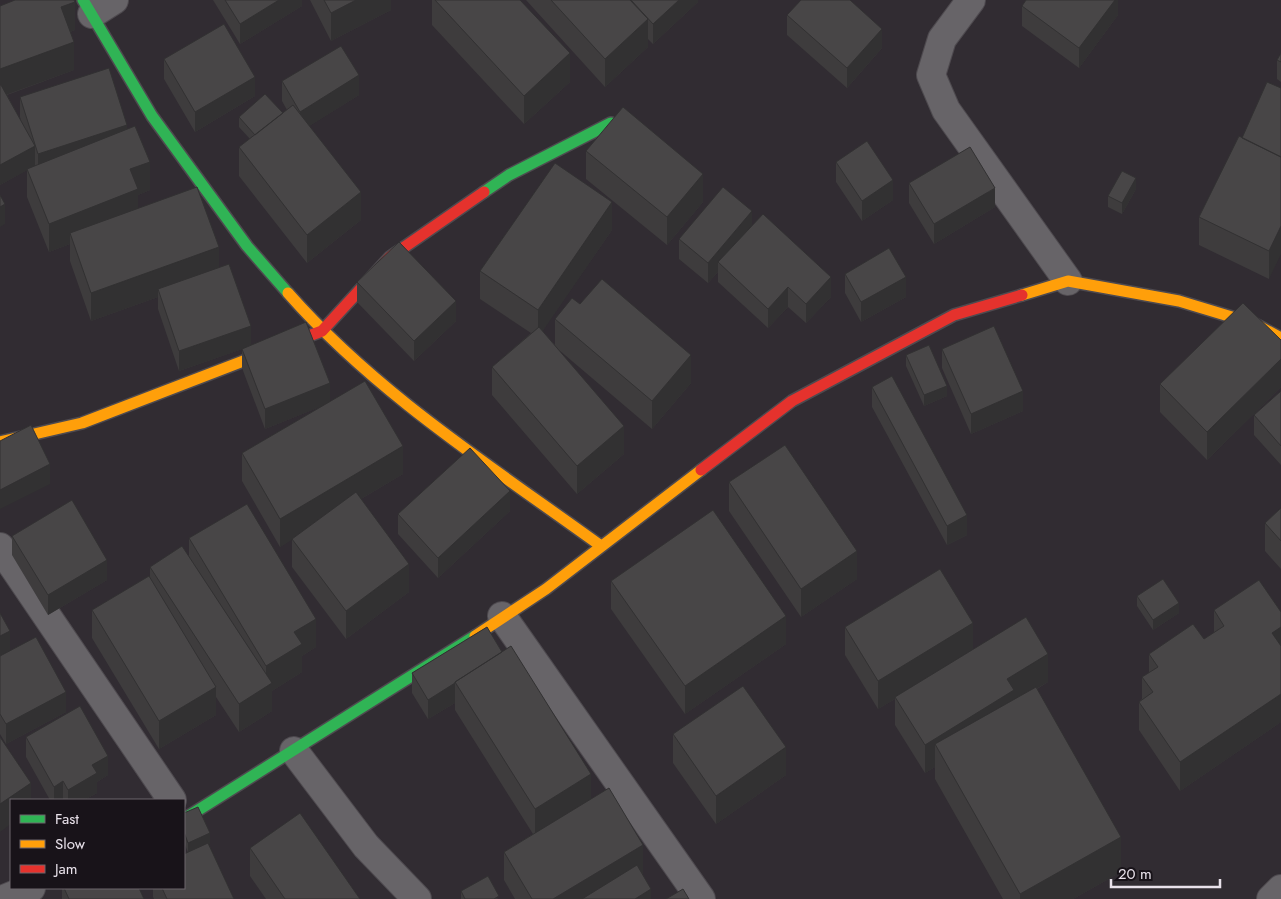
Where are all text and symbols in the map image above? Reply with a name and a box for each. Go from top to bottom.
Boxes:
legend [10,799,185,889]
text: Fast [55,808,79,830]
text: Slow [55,833,86,855]
scale bar [1111,856,1220,888]
text: Jam [53,858,78,880]
text: 20 m [1118,863,1152,885]

